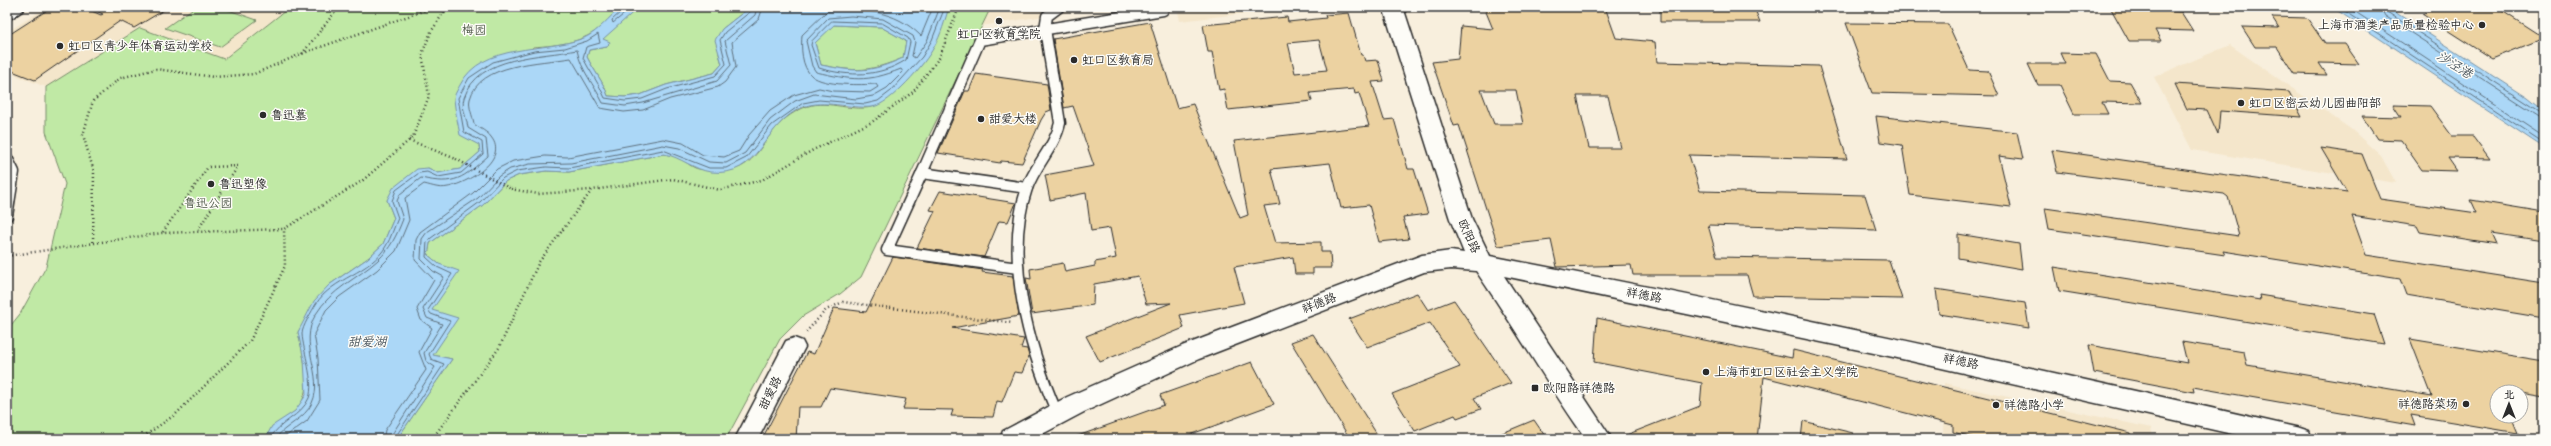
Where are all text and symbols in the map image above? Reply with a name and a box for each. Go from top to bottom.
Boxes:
marker: 虹口区教育学院 [994,16,1004,26]
place label: 上海市酒类产品质量检验中心 [2318,19,2474,34]
marker: 上海市酒类产品质量检验中心 [2477,20,2487,30]
park label: 梅园 [462,23,486,39]
place label: 虹口区教育学院 [957,27,1041,43]
place label: 虹口区青少年体育运动学校 [68,40,212,55]
marker: 虹口区青少年体育运动学校 [55,41,65,51]
water label: 沙泾港 [2433,49,2476,84]
place label: 虹口区教育局 [1082,54,1154,69]
marker: 虹口区教育局 [1069,55,1079,65]
place label: 虹口区密云幼儿园曲阳部 [2249,97,2381,112]
marker: 虹口区密云幼儿园曲阳部 [2236,98,2246,108]
place label: 鲁迅墓 [271,109,307,124]
marker: 鲁迅墓 [258,110,268,120]
place label: 甜爱大楼 [989,113,1037,128]
marker: 甜爱大楼 [976,114,986,124]
place label: 鲁迅塑像 [219,178,267,193]
marker: 鲁迅塑像 [206,179,216,189]
park label: 鲁迅公园 [184,197,232,212]
street label: 欧阳路 [1453,217,1482,256]
street label: 祥德路 [1625,285,1663,307]
street label: 祥德路 [1300,290,1339,318]
water label: 甜爱湖 [347,335,388,351]
street label: 祥德路 [1942,350,1980,374]
place label: 上海市虹口区社会主义学院 [1714,365,1858,381]
marker: 上海市虹口区社会主义学院 [1701,367,1711,377]
street label: 甜爱路 [756,374,786,413]
place label: 欧阳路祥德路 [1543,381,1615,397]
marker: 欧阳路祥德路 [1530,383,1540,393]
north arrow [2489,384,2529,424]
text: 北 [2504,390,2515,402]
place label: 祥德路菜场 [2398,397,2458,413]
place label: 祥德路小学 [2004,398,2064,414]
marker: 祥德路菜场 [2461,399,2471,409]
marker: 祥德路小学 [1991,400,2001,410]

